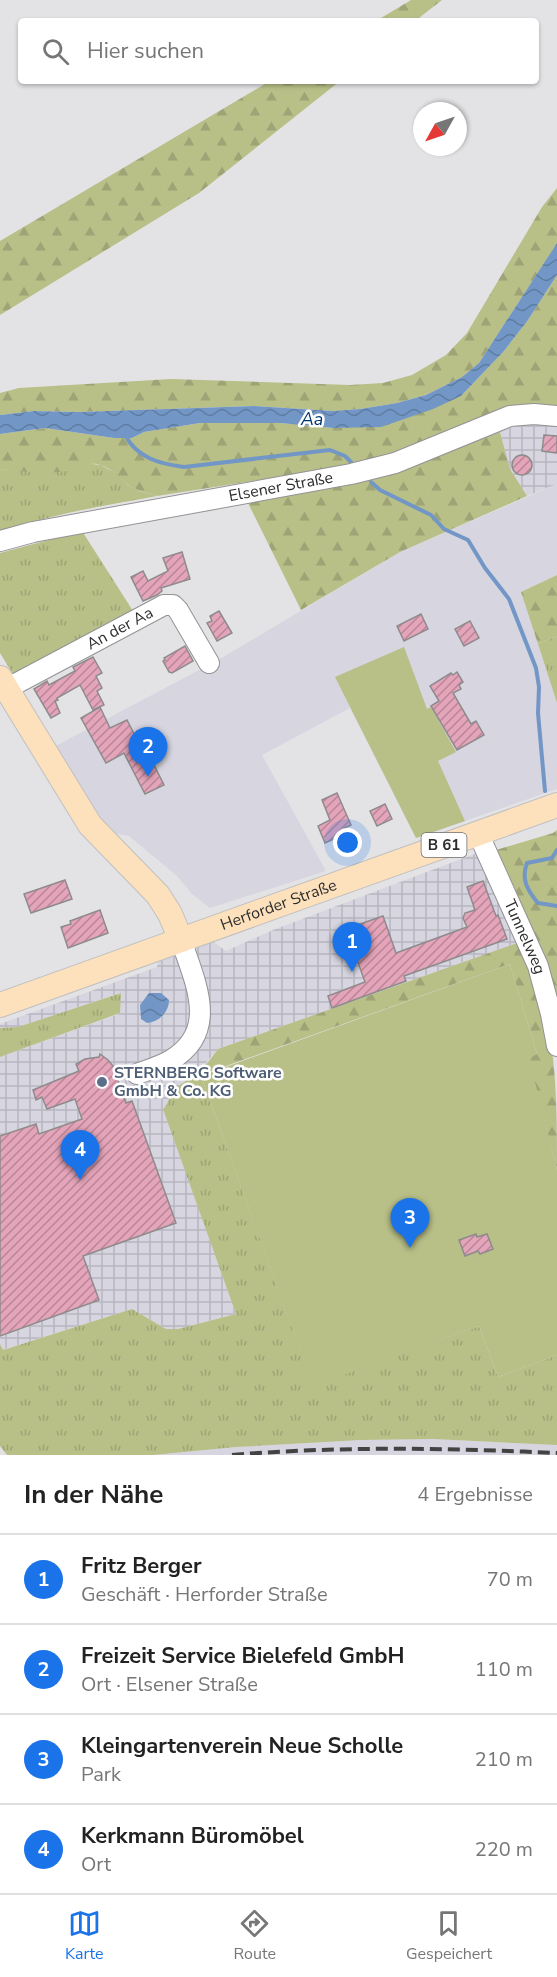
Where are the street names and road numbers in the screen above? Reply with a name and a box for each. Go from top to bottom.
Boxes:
street label: Elsener Straße [227,467,335,507]
street label: An der Aa [83,602,157,655]
road number: B 61 [422,833,466,857]
street label: Herforder Straße [217,874,340,936]
street label: Tunnelweg [498,896,551,977]

